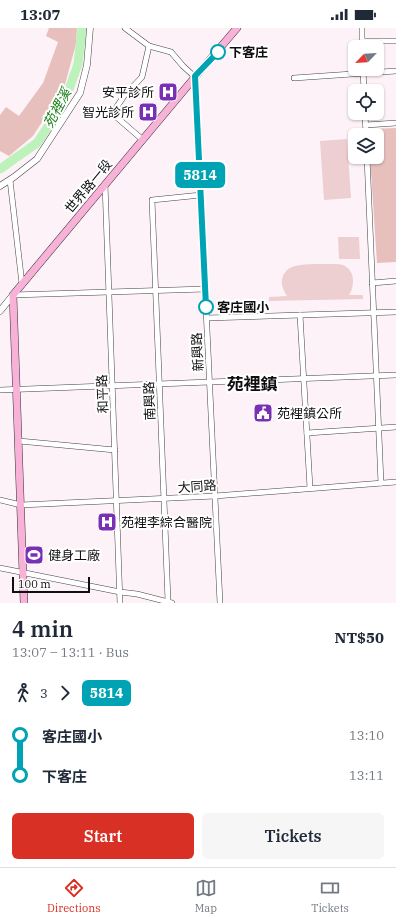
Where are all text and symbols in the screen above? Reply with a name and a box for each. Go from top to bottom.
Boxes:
text: 13:07 [20,5,61,24]
north arrow [348,40,384,76]
map controls [348,40,384,164]
marker: 下客庄 [210,44,226,60]
place label: 下客庄 [229,44,268,61]
hospital icon: 安平診所 [157,81,179,103]
water label: 苑裡溪 [39,83,76,131]
place label: 安平診所 [102,84,154,101]
button: locate [348,84,384,120]
hospital icon: 智光診所 [137,101,159,123]
place label: 智光診所 [82,104,134,121]
button: layers [348,128,384,164]
street label: 世界路一段 [61,156,116,217]
line badge: 5814 [172,162,228,188]
text: 5814 [183,166,217,184]
marker: 客庄國小 [198,299,214,315]
place label: 客庄國小 [217,299,270,316]
street label: 新興路 [188,332,207,372]
district label: 苑裡鎮 [227,373,278,395]
street label: 和平路 [93,374,112,414]
street label: 南興路 [140,381,159,421]
public building icon: 苑裡鎮公所 [252,402,274,424]
place label: 苑裡鎮公所 [277,405,342,422]
street label: 大同路 [177,477,217,496]
hospital icon: 苑裡李綜合醫院 [96,511,118,533]
place label: 苑裡李綜合醫院 [121,514,212,531]
sports icon: 健身工廠 [23,544,45,566]
place label: 健身工廠 [48,547,100,564]
scale bar [12,575,90,594]
text: 100 m [18,577,51,591]
text: 4 min [12,614,73,643]
text: NT$50 [335,628,384,647]
text: 13:07 – 13:11 · Bus [12,644,129,661]
icon: walk [12,682,34,704]
icon: forward [54,682,76,704]
text: 5814 [90,684,123,702]
text: 3 [40,685,48,702]
text: 客庄國小 [42,727,102,746]
text: 13:10 [349,727,384,744]
text: 下客庄 [42,767,87,786]
text: 13:11 [349,767,384,784]
button: Start [12,813,194,859]
button: Tickets [202,813,384,859]
tab: Directions [47,877,101,915]
tab: Map [195,877,217,915]
tab: Tickets [311,877,349,915]

